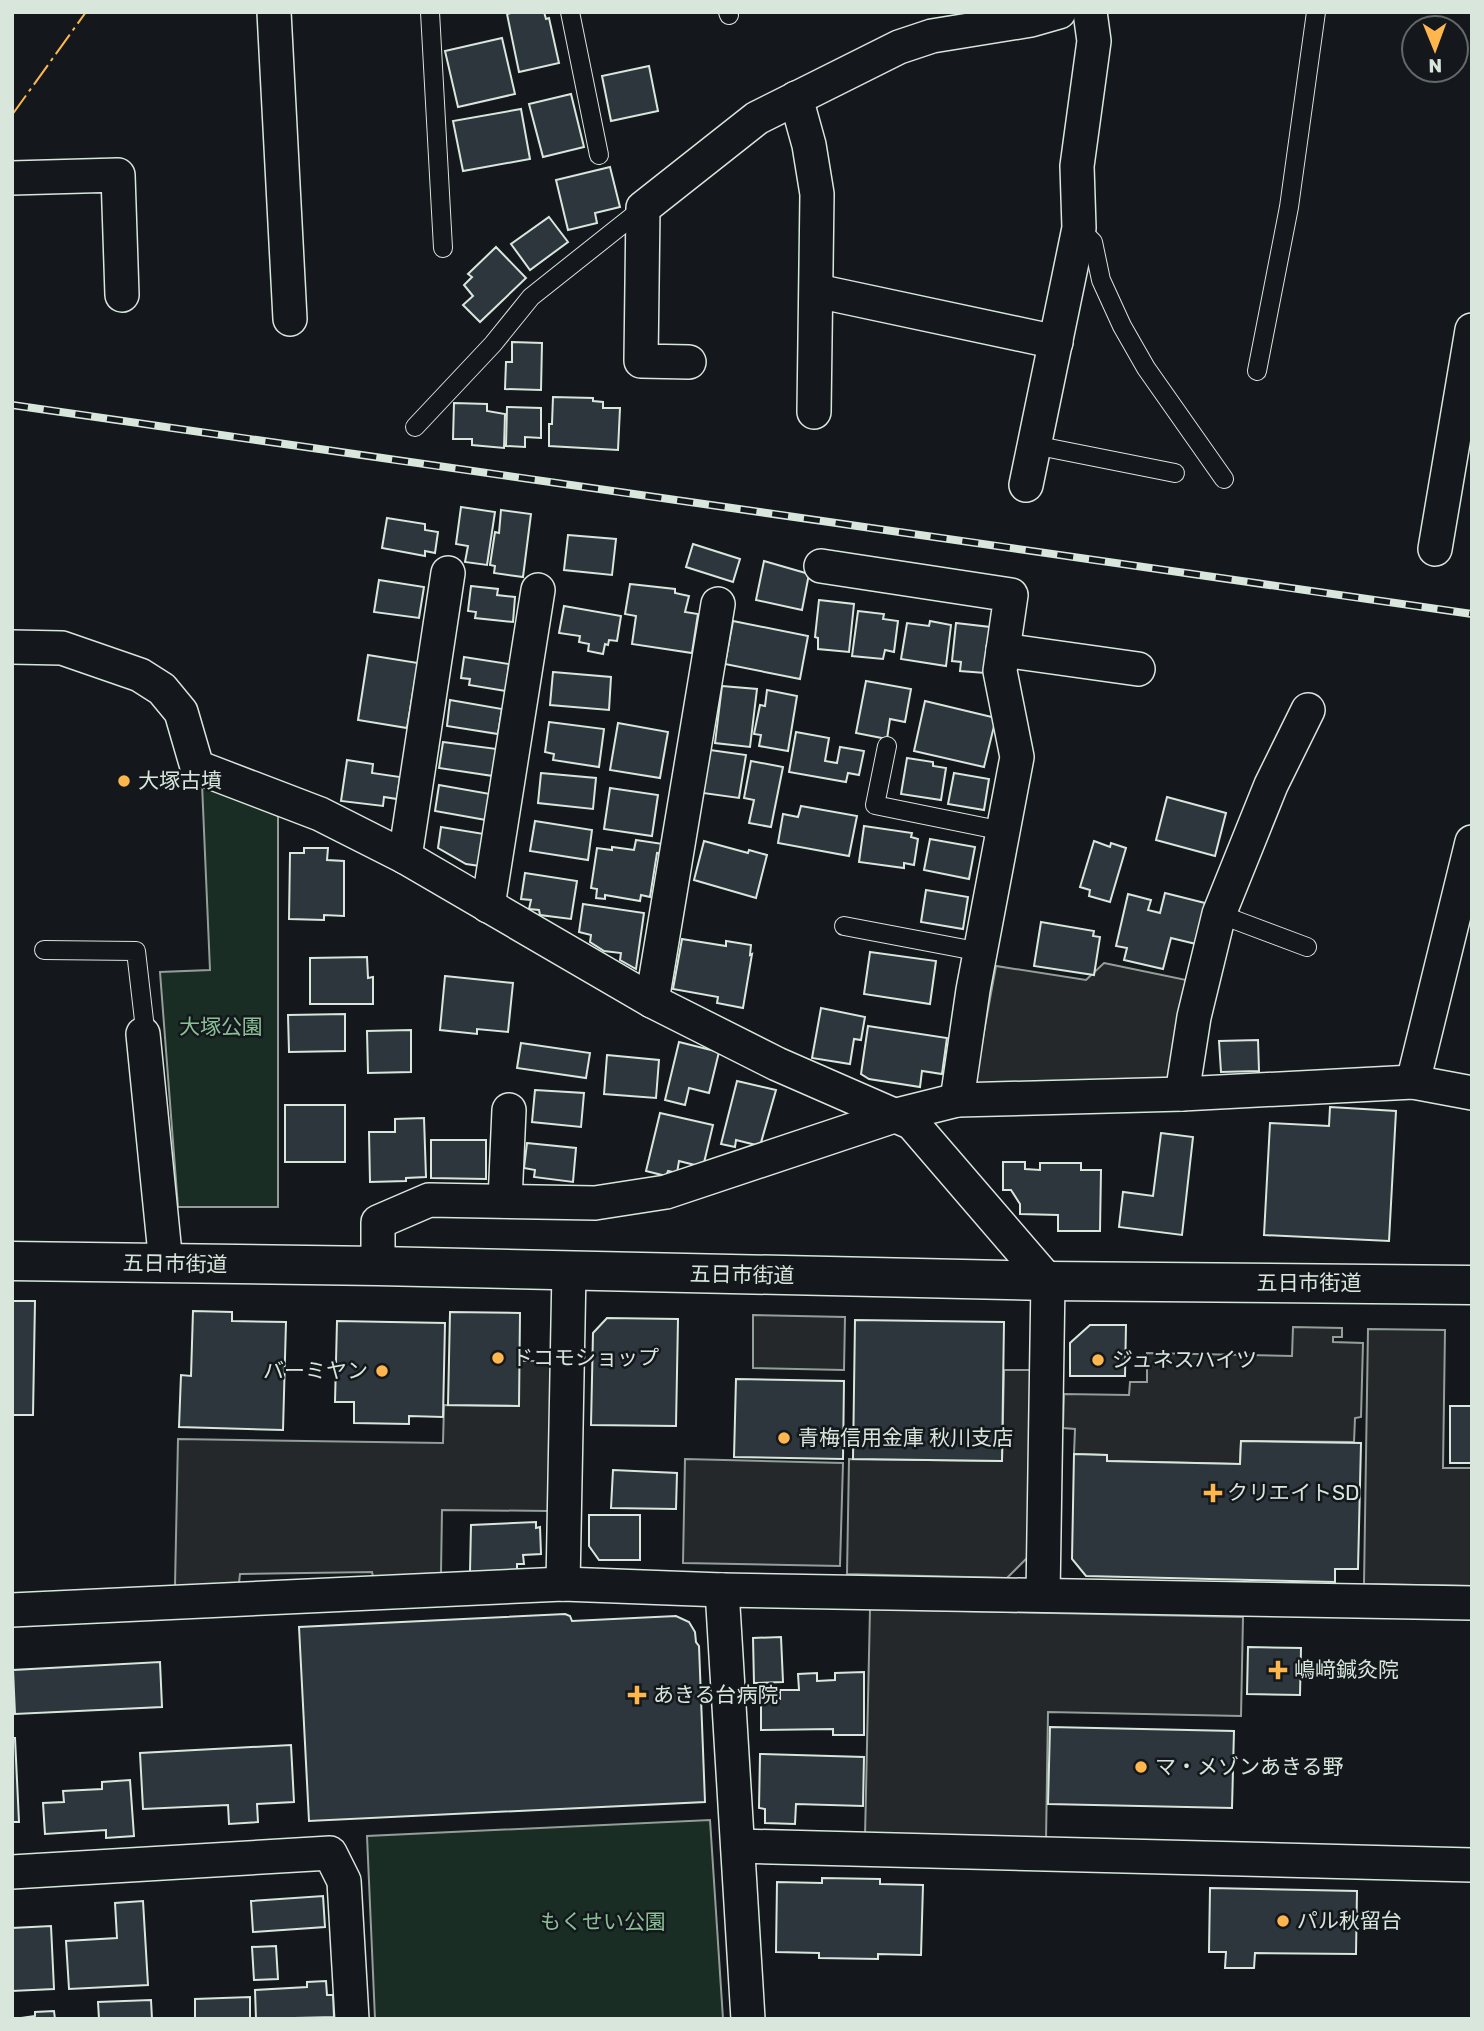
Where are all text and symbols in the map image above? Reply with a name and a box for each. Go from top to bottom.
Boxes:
north arrow [1400,14,1470,84]
text: N [1428,54,1442,77]
place label: 大塚古墳 [138,768,222,793]
marker: 大塚古墳 [116,773,132,789]
park label: 大塚公園 [179,1014,263,1039]
street label: 五日市街道 [122,1250,228,1277]
street label: 五日市街道 [689,1261,795,1288]
street label: 五日市街道 [1257,1270,1362,1295]
place label: ドコモショップ [512,1345,659,1370]
place label: ジュネスハイツ [1112,1347,1257,1372]
marker: ドコモショップ [490,1350,506,1366]
marker: ジュネスハイツ [1090,1352,1106,1368]
place label: バーミヤン [263,1358,368,1383]
marker: バーミヤン [374,1363,390,1379]
place label: 青梅信用金庫 秋川支店 [798,1425,1013,1450]
marker: 青梅信用金庫 秋川支店 [776,1430,792,1446]
place label: クリエイトSD [1227,1480,1360,1505]
marker: クリエイトSD [1205,1485,1221,1501]
place label: 嶋﨑鍼灸院 [1294,1657,1399,1682]
marker: 嶋﨑鍼灸院 [1268,1660,1288,1680]
place label: あきる台病院 [653,1682,779,1707]
marker: あきる台病院 [627,1685,647,1705]
place label: マ・メゾンあきる野 [1155,1754,1344,1779]
marker: マ・メゾンあきる野 [1133,1759,1149,1775]
place label: パル秋留台 [1297,1908,1402,1933]
park label: もくせい公園 [540,1909,666,1934]
marker: パル秋留台 [1275,1913,1291,1929]

